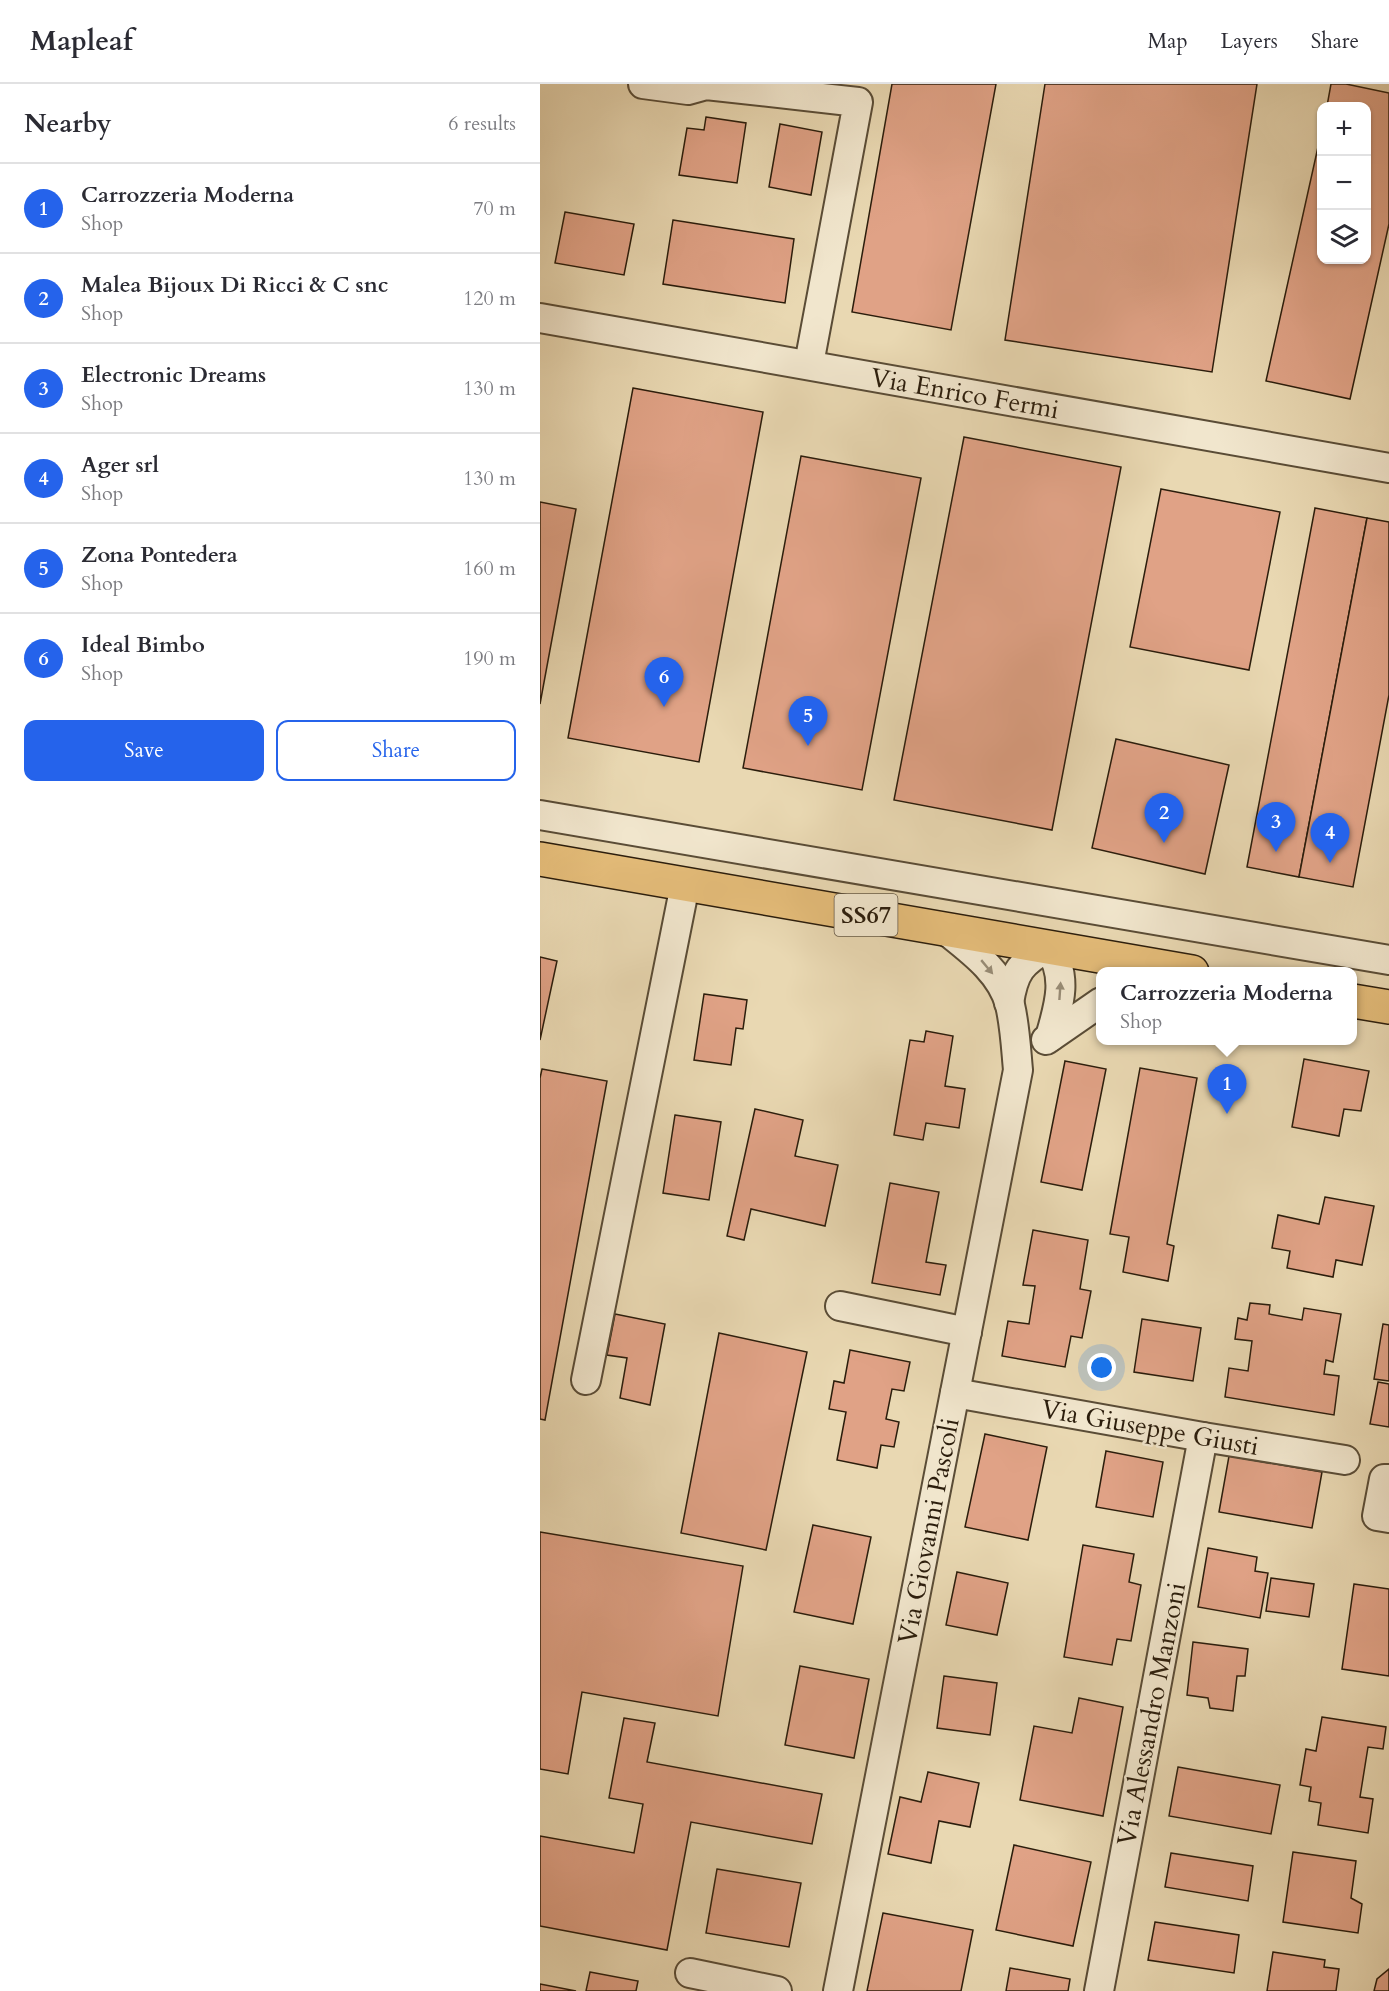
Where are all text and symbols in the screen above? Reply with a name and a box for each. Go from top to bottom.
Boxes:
text: Mapleaf [30,22,133,60]
text: Map [1148,27,1188,56]
text: Layers [1221,27,1278,56]
text: Share [1311,27,1359,56]
map controls [1317,102,1371,264]
button: + [1317,102,1371,156]
text: Nearby [24,106,112,141]
text: 6 results [448,110,516,137]
button: − [1317,156,1371,210]
text: Carrozzeria Moderna [81,180,294,210]
text: 1 [38,195,49,222]
text: 70 m [473,195,516,222]
text: Shop [81,210,123,237]
button: layers [1317,210,1371,264]
text: Malea Bijoux Di Ricci & C snc [81,270,388,300]
text: 2 [38,285,49,312]
text: 120 m [463,285,516,312]
text: Shop [81,300,123,327]
text: Electronic Dreams [81,360,266,390]
street label: Via Enrico Fermi [868,360,1062,427]
text: 3 [38,375,49,402]
text: 130 m [463,375,516,402]
text: Shop [81,390,123,417]
text: Ager srl [81,450,159,480]
text: 4 [38,465,49,492]
text: 130 m [463,465,516,492]
text: Shop [81,480,123,507]
text: Zona Pontedera [81,540,238,570]
text: 5 [38,555,49,582]
text: 160 m [463,555,516,582]
text: Shop [81,570,123,597]
text: Ideal Bimbo [81,630,205,660]
text: 6 [38,645,49,672]
text: 190 m [463,645,516,672]
pin: 6 [644,658,684,707]
text: Shop [81,660,123,687]
pin: 5 [788,696,828,746]
button: Save [24,720,264,781]
button: Share [276,720,516,781]
pin: 2 [1144,794,1184,843]
pin: 3 [1256,802,1296,852]
pin: 4 [1310,814,1350,863]
road number: SS67 [834,894,898,936]
one-way arrow [980,959,993,974]
popup [1096,967,1357,1045]
text: Carrozzeria Moderna [1120,978,1333,1008]
one-way arrow [1056,981,1065,1000]
text: Shop [1120,1008,1162,1035]
pin: 1 [1208,1064,1246,1114]
your location [1087,1353,1116,1382]
street label: Via Giuseppe Giusti [1038,1391,1261,1464]
street label: Via Giovanni Pascoli [889,1415,968,1647]
street label: Via Alessandro Manzoni [1109,1579,1194,1849]

